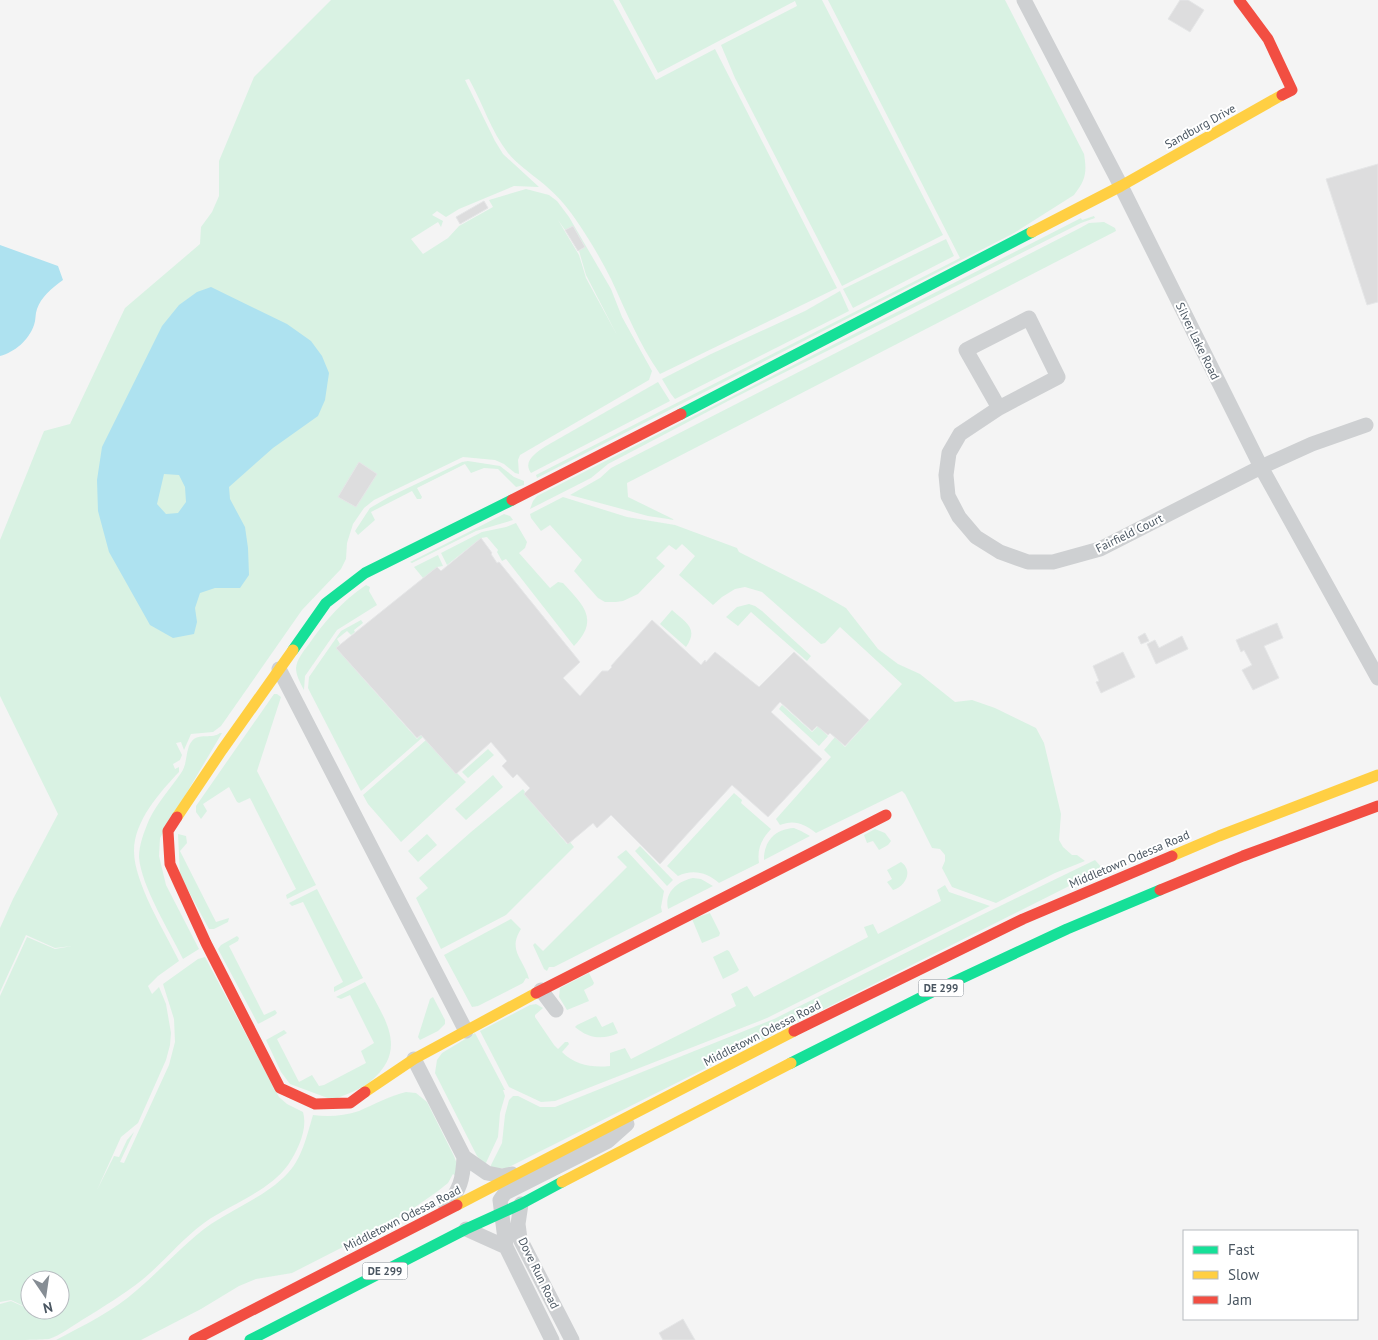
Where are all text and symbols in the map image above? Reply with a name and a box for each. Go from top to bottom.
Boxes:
street label: Sandburg Drive [1162,100,1238,152]
street label: Silver Lake Road [1173,300,1223,382]
street label: Fairfield Court [1093,510,1165,556]
street label: Middletown Odessa Road [1066,827,1192,891]
road number: DE 299 [918,980,964,996]
street label: Middletown Odessa Road [701,997,823,1069]
street label: Middletown Odessa Road [341,1182,463,1254]
legend [1183,1230,1358,1320]
street label: Dove Run Road [515,1235,563,1311]
text: Fast [1228,1240,1255,1259]
road number: DE 299 [362,1262,408,1280]
text: Slow [1228,1265,1259,1284]
north arrow [20,1270,70,1320]
text: Jam [1227,1290,1252,1309]
text: N [41,1298,54,1317]

